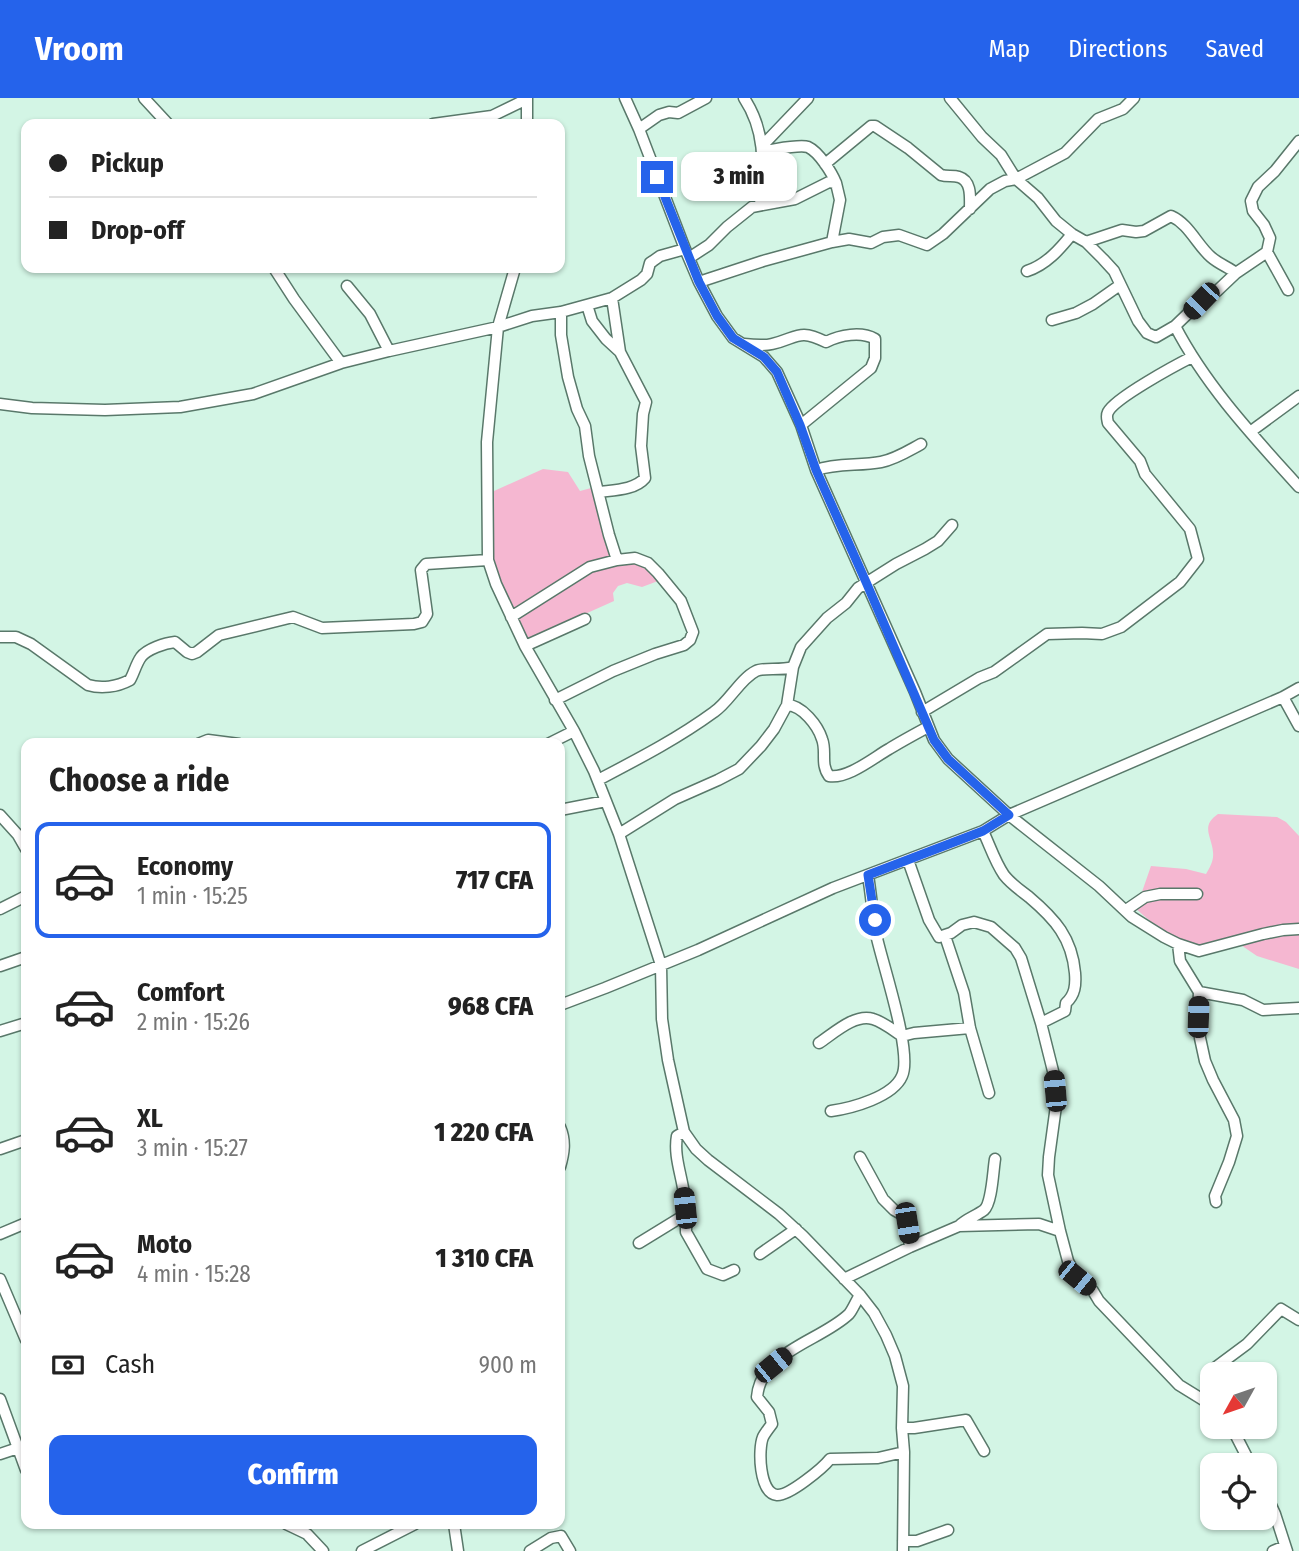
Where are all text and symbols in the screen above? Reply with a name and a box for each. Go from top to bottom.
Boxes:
text: Vroom [35,29,124,69]
text: Map [989,35,1030,63]
text: Directions [1068,35,1167,63]
text: Saved [1205,35,1264,63]
text: Pickup [91,148,164,179]
callout: 3 min [682,153,797,202]
route end [641,161,673,193]
text: 3 min [713,162,765,190]
text: Drop-off [91,215,184,246]
car [1179,279,1224,323]
text: Choose a ride [49,761,230,799]
icon: car [53,849,116,912]
text: Economy [137,851,233,882]
text: 717 CFA [456,865,533,896]
text: 1 min · 15:25 [137,882,248,910]
route start [859,904,891,936]
icon: car [53,975,116,1038]
text: Comfort [137,977,225,1008]
text: 968 CFA [448,991,533,1022]
car [1187,996,1210,1038]
text: 2 min · 15:26 [137,1008,250,1036]
car [1043,1069,1068,1113]
icon: car [53,1101,116,1164]
text: XL [137,1103,163,1134]
text: 1 220 CFA [434,1117,533,1148]
text: 3 min · 15:27 [137,1134,248,1162]
car [673,1186,698,1230]
car [894,1201,921,1245]
icon: car [53,1227,116,1290]
text: Moto [137,1229,192,1260]
text: 1 310 CFA [435,1243,533,1274]
car [1055,1257,1100,1299]
text: 4 min · 15:28 [137,1260,251,1288]
car [751,1344,796,1386]
icon: cash [49,1346,87,1384]
text: Cash [105,1349,155,1380]
text: 900 m [479,1351,537,1379]
north arrow [1200,1362,1278,1438]
map controls [1200,1362,1277,1530]
button: Confirm [49,1435,537,1515]
button: locate [1200,1453,1277,1530]

